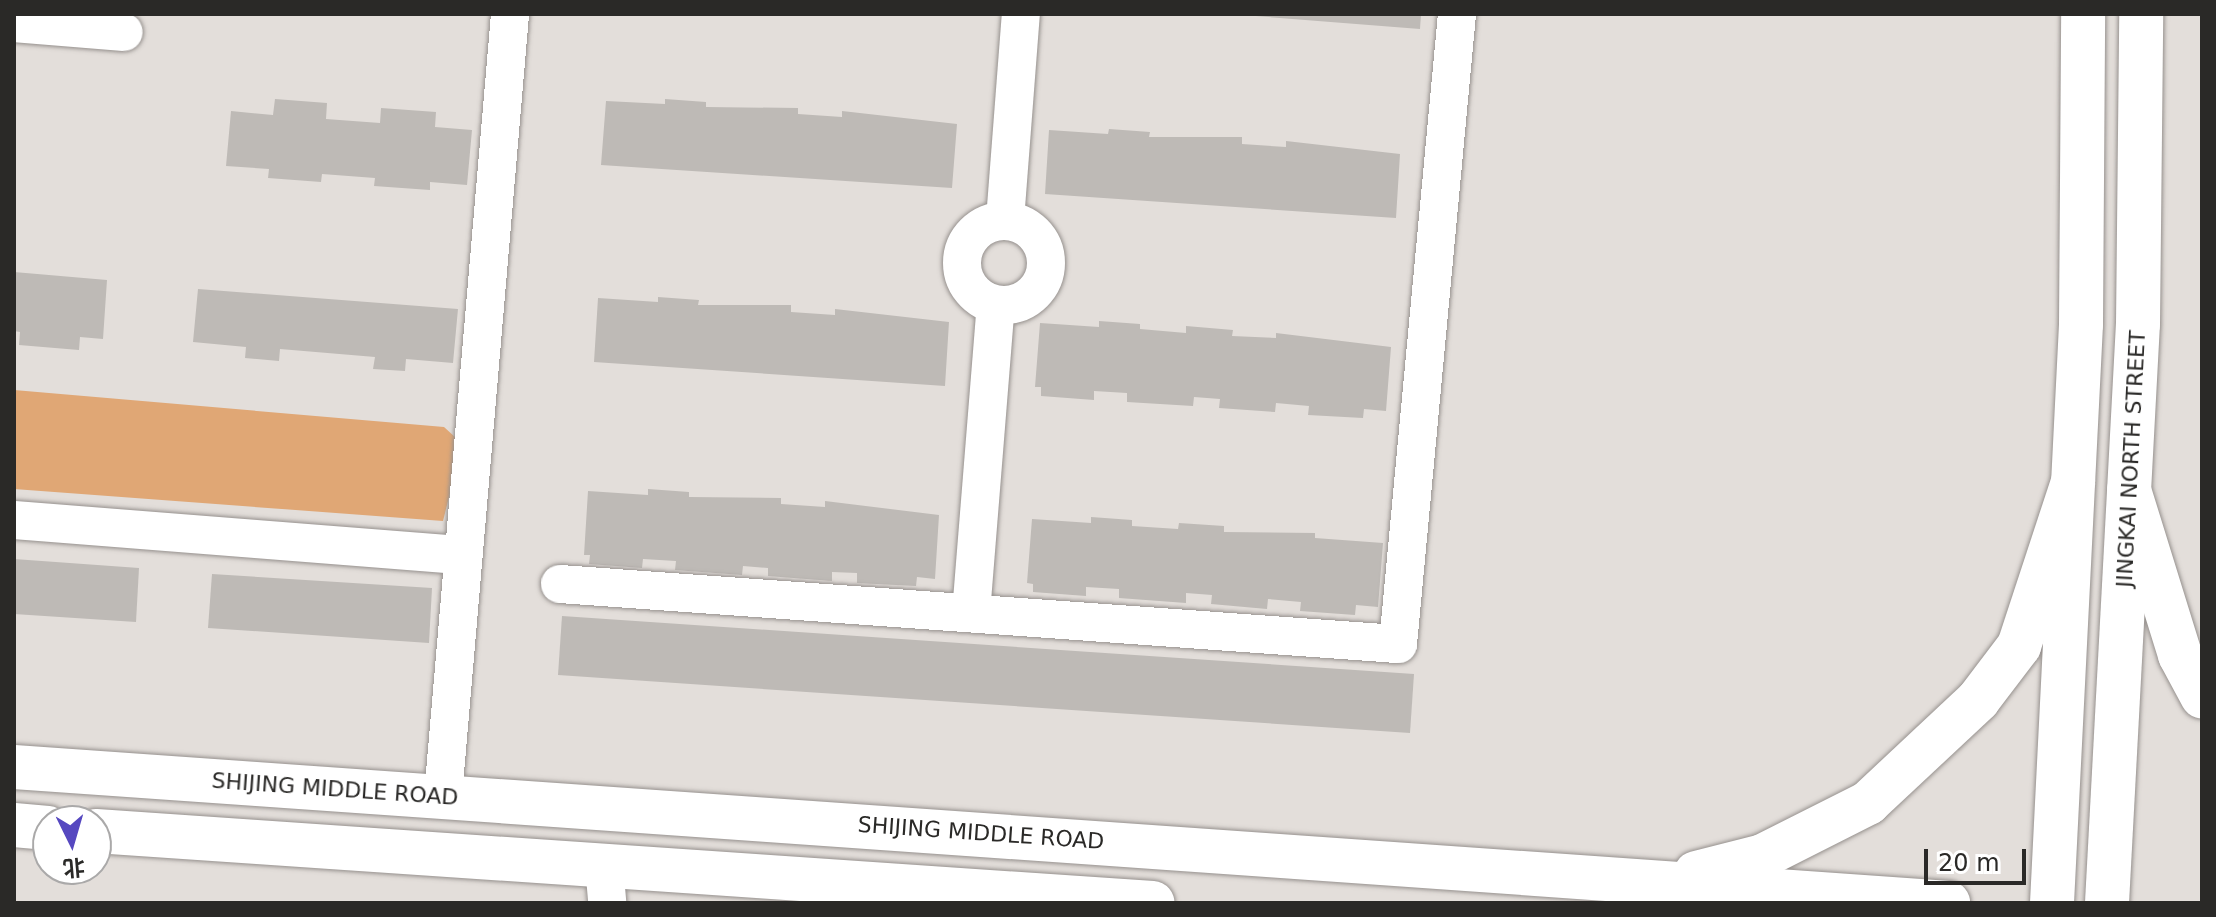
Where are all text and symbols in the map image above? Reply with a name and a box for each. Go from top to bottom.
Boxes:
street label: JINGKAI NORTH STREET [2111,330,2151,588]
street label: SHIJING MIDDLE ROAD [211,767,459,811]
north arrow [32,805,112,885]
street label: SHIJING MIDDLE ROAD [857,811,1105,855]
scale bar [1928,833,2030,883]
text: 20 m [1938,849,2000,877]
text: 北 [62,854,86,881]

